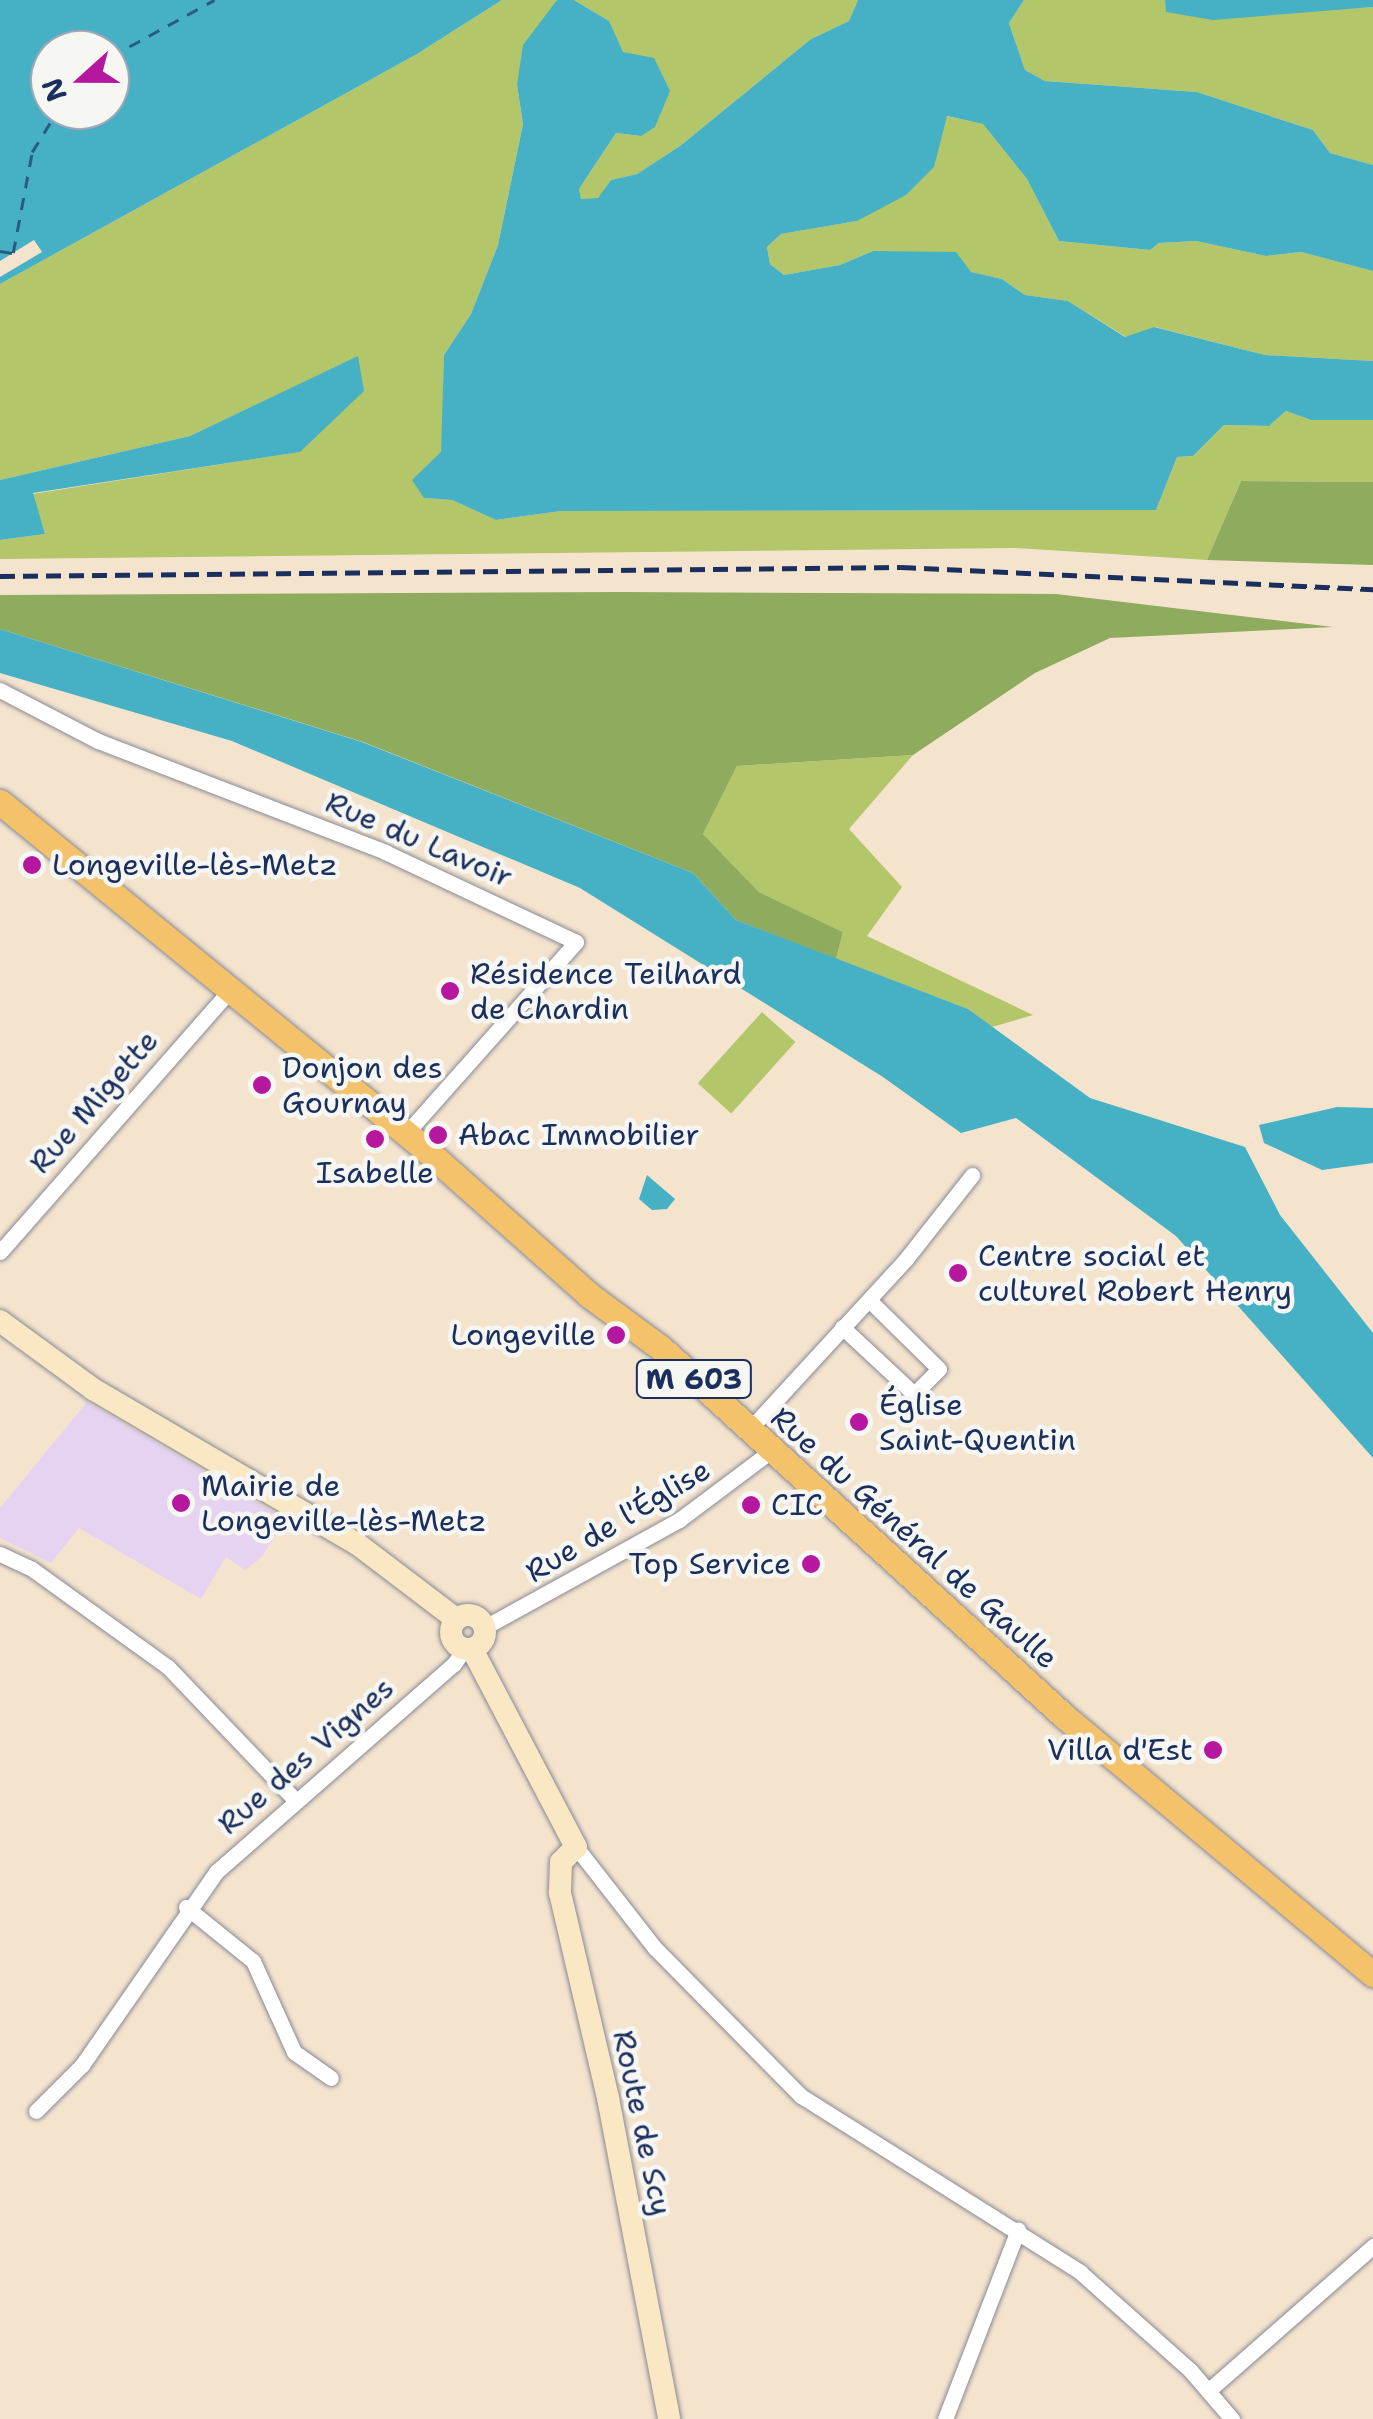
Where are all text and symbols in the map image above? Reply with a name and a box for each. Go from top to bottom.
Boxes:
north arrow [30,30,130,130]
text: N [32,73,76,107]
street label: Rue du Lavoir [320,784,518,896]
place label: Longeville-lès-Metz [52,847,337,883]
marker: Longeville-lès-Metz [21,854,43,876]
place label: Résidence Teilhard de Chardin [470,956,742,1026]
marker: Résidence Teilhard de Chardin [439,980,461,1002]
street label: Rue Migette [22,1023,166,1181]
place label: Donjon des Gournay [282,1050,443,1120]
marker: Donjon des Gournay [251,1074,273,1096]
place label: Abac Immobilier [458,1117,699,1153]
marker: Abac Immobilier [427,1124,449,1146]
marker: Isabelle [364,1128,386,1150]
place label: Isabelle [316,1155,434,1191]
place label: Centre social et culturel Robert Henry [978,1238,1292,1308]
marker: Centre social et culturel Robert Henry [947,1262,969,1284]
place label: Longeville [450,1317,596,1353]
marker: Longeville [605,1324,627,1346]
road number: M 603 [634,1356,754,1402]
place label: Église Saint-Quentin [879,1387,1076,1458]
street label: Rue du Général de Gaulle [763,1400,1065,1676]
marker: Église Saint-Quentin [848,1411,870,1433]
street label: Rue de l'Église [519,1452,717,1590]
place label: Mairie de Longeville-lès-Metz [201,1468,486,1538]
place label: CIC [771,1487,823,1523]
marker: Mairie de Longeville-lès-Metz [170,1492,192,1514]
marker: CIC [740,1494,762,1516]
place label: Top Service [628,1546,791,1582]
marker: Top Service [800,1553,822,1575]
street label: Rue des Vignes [211,1670,401,1842]
place label: Villa d'Est [1047,1732,1193,1768]
marker: Villa d'Est [1202,1739,1224,1761]
street label: Route de Scy [605,2027,679,2219]

